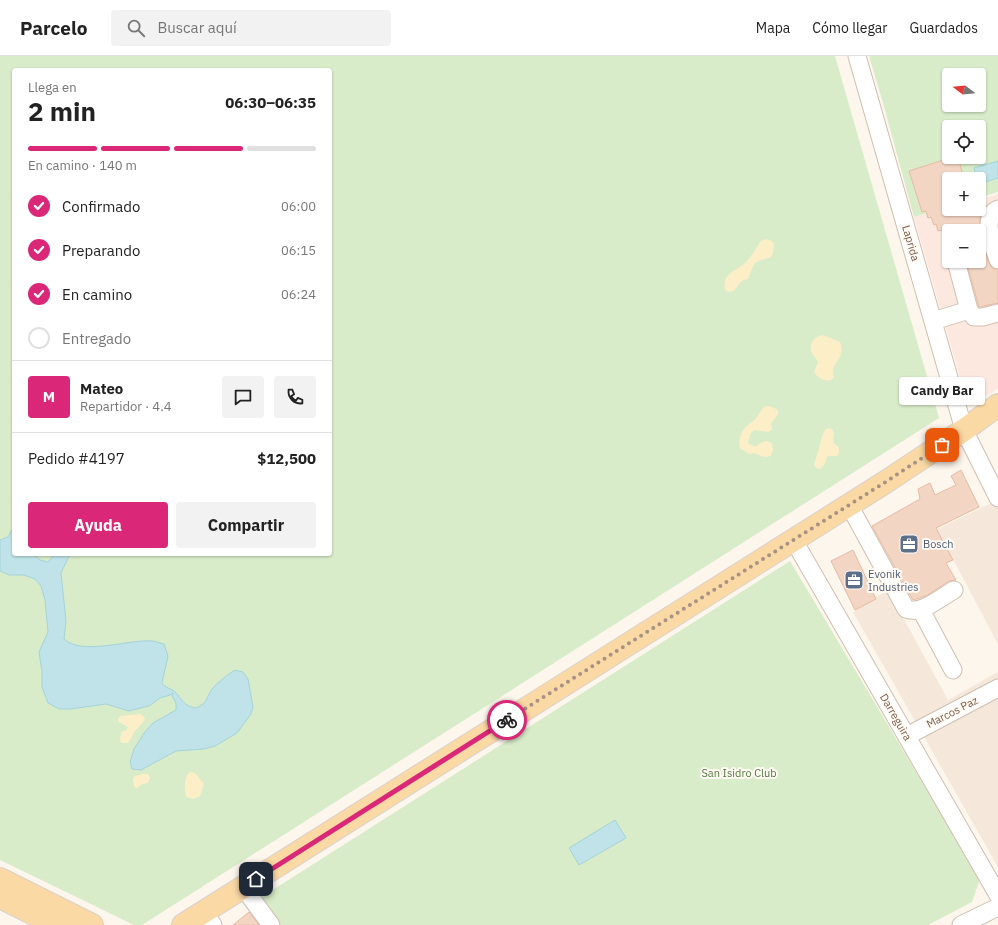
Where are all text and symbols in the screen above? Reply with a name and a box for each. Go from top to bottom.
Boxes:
search box [111,10,391,46]
text: Parcelo [20,16,87,40]
icon: search [125,17,147,39]
text: Buscar aquí [157,18,237,37]
text: Mapa [756,19,790,37]
text: Cómo llegar [812,19,887,37]
text: Guardados [909,19,978,37]
north arrow [942,68,986,112]
map controls [942,68,986,268]
text: Llega en [28,79,77,96]
text: 06:30–06:35 [225,93,316,112]
text: 2 min [28,94,96,128]
button: locate [942,120,986,164]
text: En camino · 140 m [28,157,137,174]
button: + [942,172,986,216]
icon: check [28,195,50,217]
text: Confirmado [62,197,140,216]
text: 06:00 [281,198,316,215]
street label: Laprida [899,223,923,263]
button: − [942,224,986,268]
icon: check [28,239,50,261]
text: Preparando [62,241,140,260]
text: 06:15 [281,242,316,259]
icon: check [28,283,50,305]
text: En camino [62,285,132,304]
text: 06:24 [281,286,316,303]
text: Entregado [62,329,131,348]
button: chat [222,376,264,418]
button: phone [274,376,316,418]
callout: Candy Bar [899,377,985,405]
text: Mateo [80,379,123,398]
text: Candy Bar [911,382,973,399]
text: M [43,387,55,406]
text: Repartidor · 4.4 [80,398,171,415]
pin [925,428,959,462]
icon: bag [931,434,953,456]
text: Pedido #4197 [28,449,125,468]
text: $12,500 [257,449,316,468]
button: Ayuda [28,502,168,548]
button: Compartir [176,502,316,548]
office icon: Bosch [898,533,920,555]
place label: Bosch [923,537,953,551]
place label: Evonik Industries [868,567,919,594]
office icon: Evonik Industries [843,569,865,591]
street label: Darreguira [877,691,915,743]
street label: Marcos Paz [924,693,980,731]
courier [487,700,527,740]
icon: bike [496,709,518,731]
park label: San Isidro Club [701,766,777,780]
pin [239,862,273,896]
icon: home [245,868,267,890]

